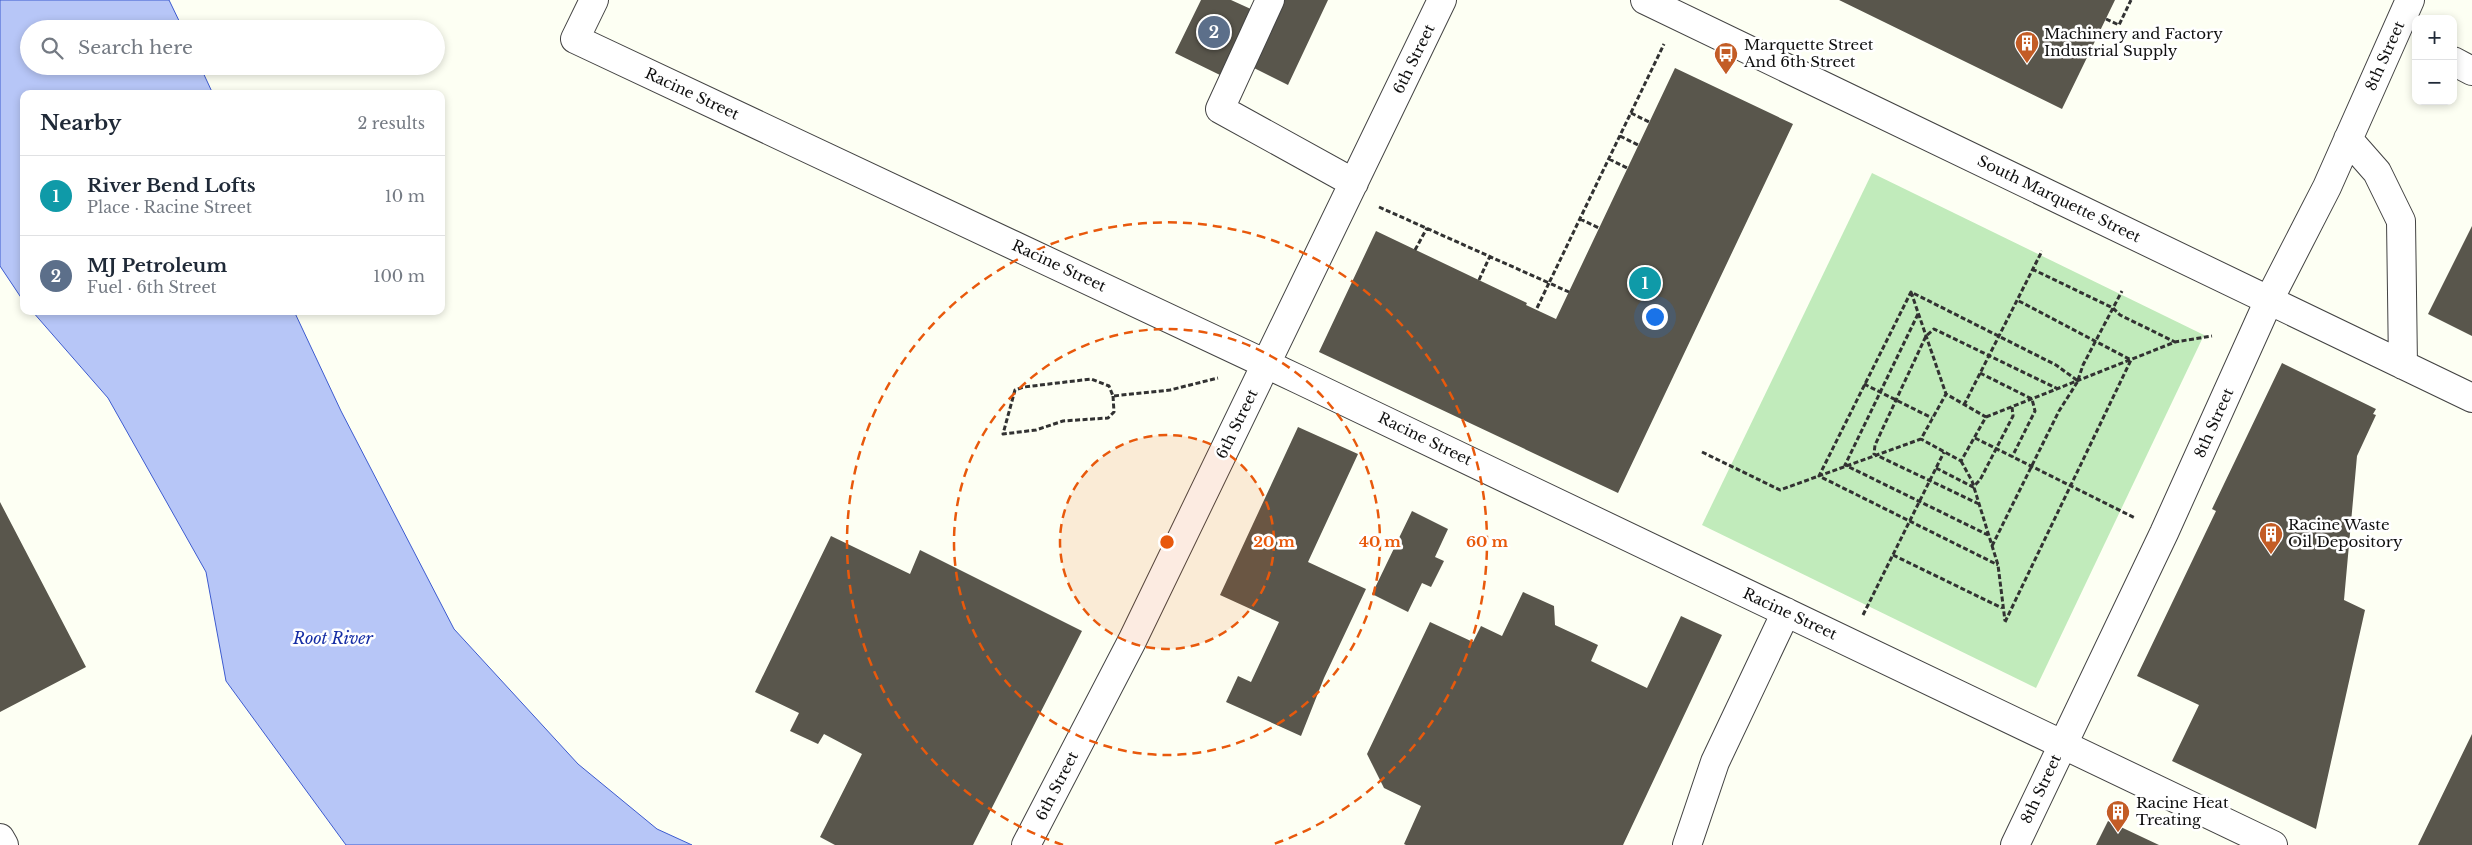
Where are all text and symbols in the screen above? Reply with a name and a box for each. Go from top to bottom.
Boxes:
pin: 2 [1198,13,1230,51]
map controls [2412,15,2457,105]
button: + [2412,15,2457,60]
street label: 8th Street [2361,18,2409,94]
search box [20,20,445,75]
street label: 6th Street [1389,21,1439,97]
place label: Machinery and Factory Industrial Supply [2044,24,2223,60]
building icon: Machinery and Factory Industrial Supply [2014,30,2040,64]
icon: search [38,34,66,62]
place label: Marquette Street And 6th Street [1743,35,1874,71]
text: Search here [78,36,193,59]
bus stop icon: Marquette Street And 6th Street [1713,41,1739,75]
button: − [2412,60,2457,105]
street label: Racine Street [642,63,743,124]
text: Nearby [40,110,121,136]
text: 2 results [357,113,425,133]
street label: South Marquette Street [1974,151,2144,247]
text: River Bend Lofts [87,174,256,197]
text: 1 [53,186,59,206]
text: 10 m [385,186,425,206]
text: Place · Racine Street [87,197,252,217]
street label: Racine Street [1009,235,1110,296]
text: MJ Petroleum [87,254,227,277]
pin: 1 [1629,264,1661,302]
text: 2 [51,266,61,286]
text: 100 m [373,266,425,286]
text: Fuel · 6th Street [87,277,217,297]
your location [1642,304,1668,330]
street label: 8th Street [2190,385,2238,461]
street label: 6th Street [1212,386,1262,462]
street label: Racine Street [1375,408,1475,470]
place label: Racine Waste Oil Depository [2288,515,2403,551]
building icon: Racine Waste Oil Depository [2258,521,2284,555]
text: 20 m [1253,532,1295,551]
text: 40 m [1359,532,1401,551]
text: 60 m [1466,532,1508,551]
centre of rings [1158,533,1176,551]
street label: Racine Street [1740,583,1841,644]
water label: Root River [292,628,374,648]
street label: 6th Street [1031,748,1082,824]
street label: 8th Street [2016,751,2065,827]
place label: Racine Heat Treating [2136,793,2229,829]
building icon: Racine Heat Treating [2105,799,2131,833]

